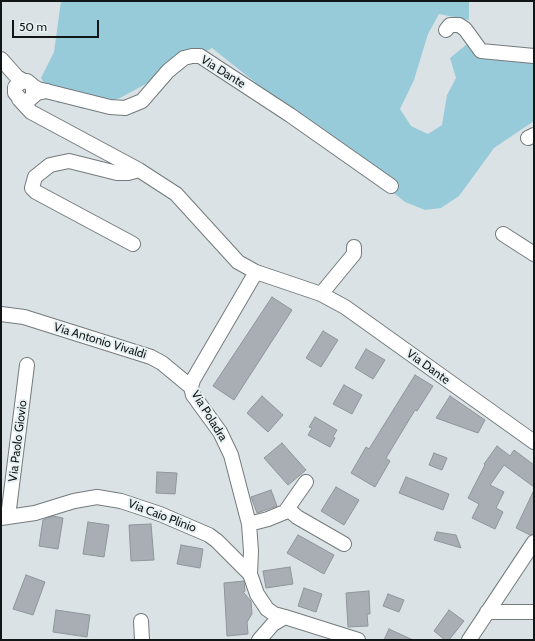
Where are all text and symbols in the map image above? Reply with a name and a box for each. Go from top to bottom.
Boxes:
scale bar [14,12,101,38]
text: 50 m [19,19,47,34]
street label: Via Dante [198,53,248,91]
street label: Via Antonio Vivaldi [52,320,148,362]
street label: Via Dante [404,346,452,388]
street label: Via Poladra [188,388,230,444]
street label: Via Paolo Giovio [6,399,30,483]
street label: Via Caio Plinio [126,496,198,536]

